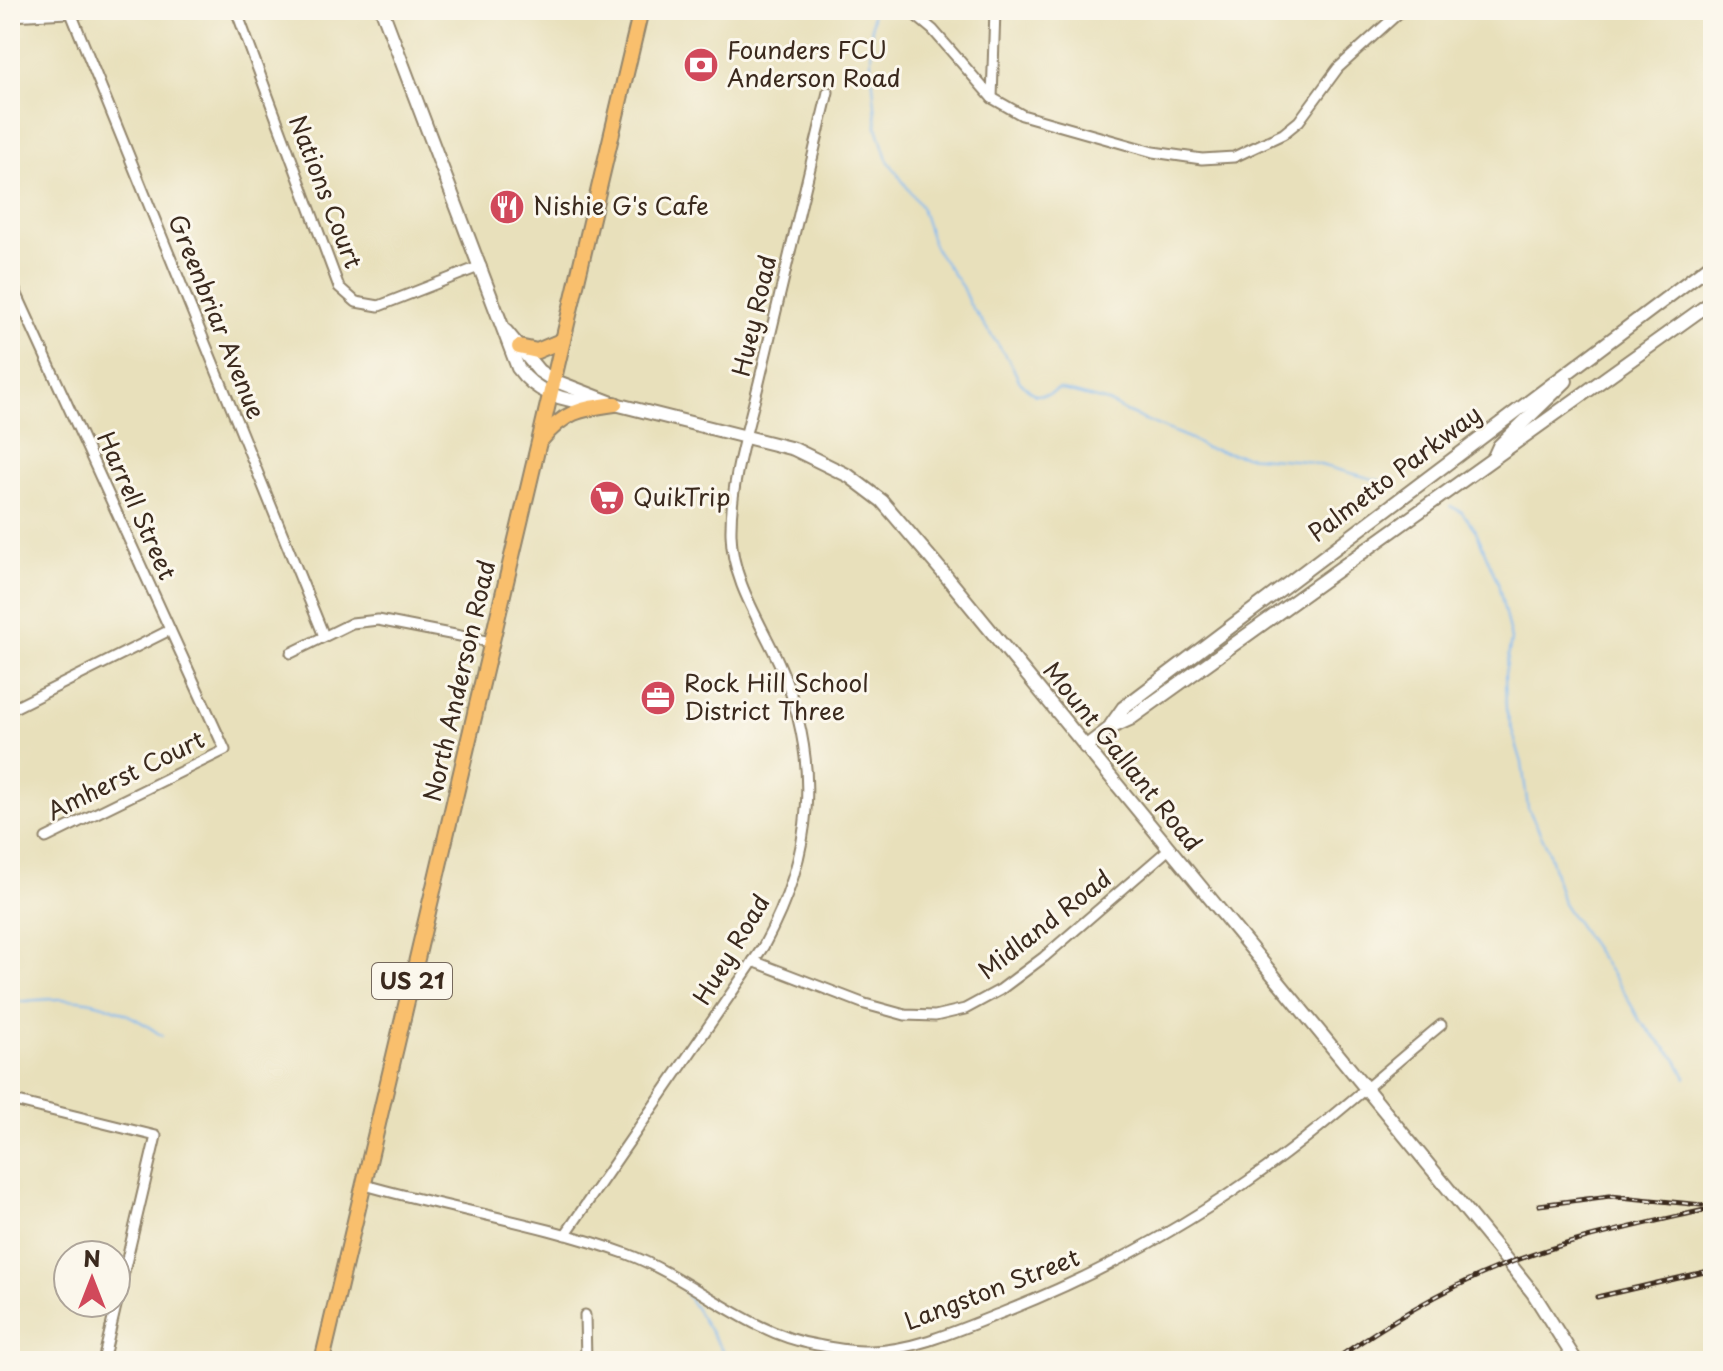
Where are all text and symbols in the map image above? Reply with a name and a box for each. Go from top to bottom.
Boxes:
place label: Founders FCU Anderson Road [727,31,901,95]
bank icon: Founders FCU Anderson Road [682,46,720,84]
street label: Nations Court [281,109,373,273]
place label: Nishie G's Cafe [533,187,709,223]
restaurant icon: Nishie G's Cafe [488,188,526,226]
street label: Greenbriar Avenue [160,209,275,424]
street label: Huey Road [722,251,784,380]
street label: Palmetto Parkway [1300,395,1488,549]
street label: Harrell Street [89,425,187,585]
place label: QuikTrip [633,478,730,514]
supermarket icon: QuikTrip [588,479,626,517]
street label: North Anderson Road [413,556,503,805]
street label: Mount Gallant Road [1036,653,1212,858]
place label: Rock Hill School District Three [684,664,869,728]
office icon: Rock Hill School District Three [639,679,677,717]
street label: Amherst Court [40,720,210,828]
street label: Midland Road [970,860,1118,987]
street label: Huey Road [683,887,777,1011]
road number: US 21 [372,963,452,999]
street label: Langston Street [898,1238,1084,1338]
north arrow [52,1239,132,1319]
text: N [83,1241,101,1274]

